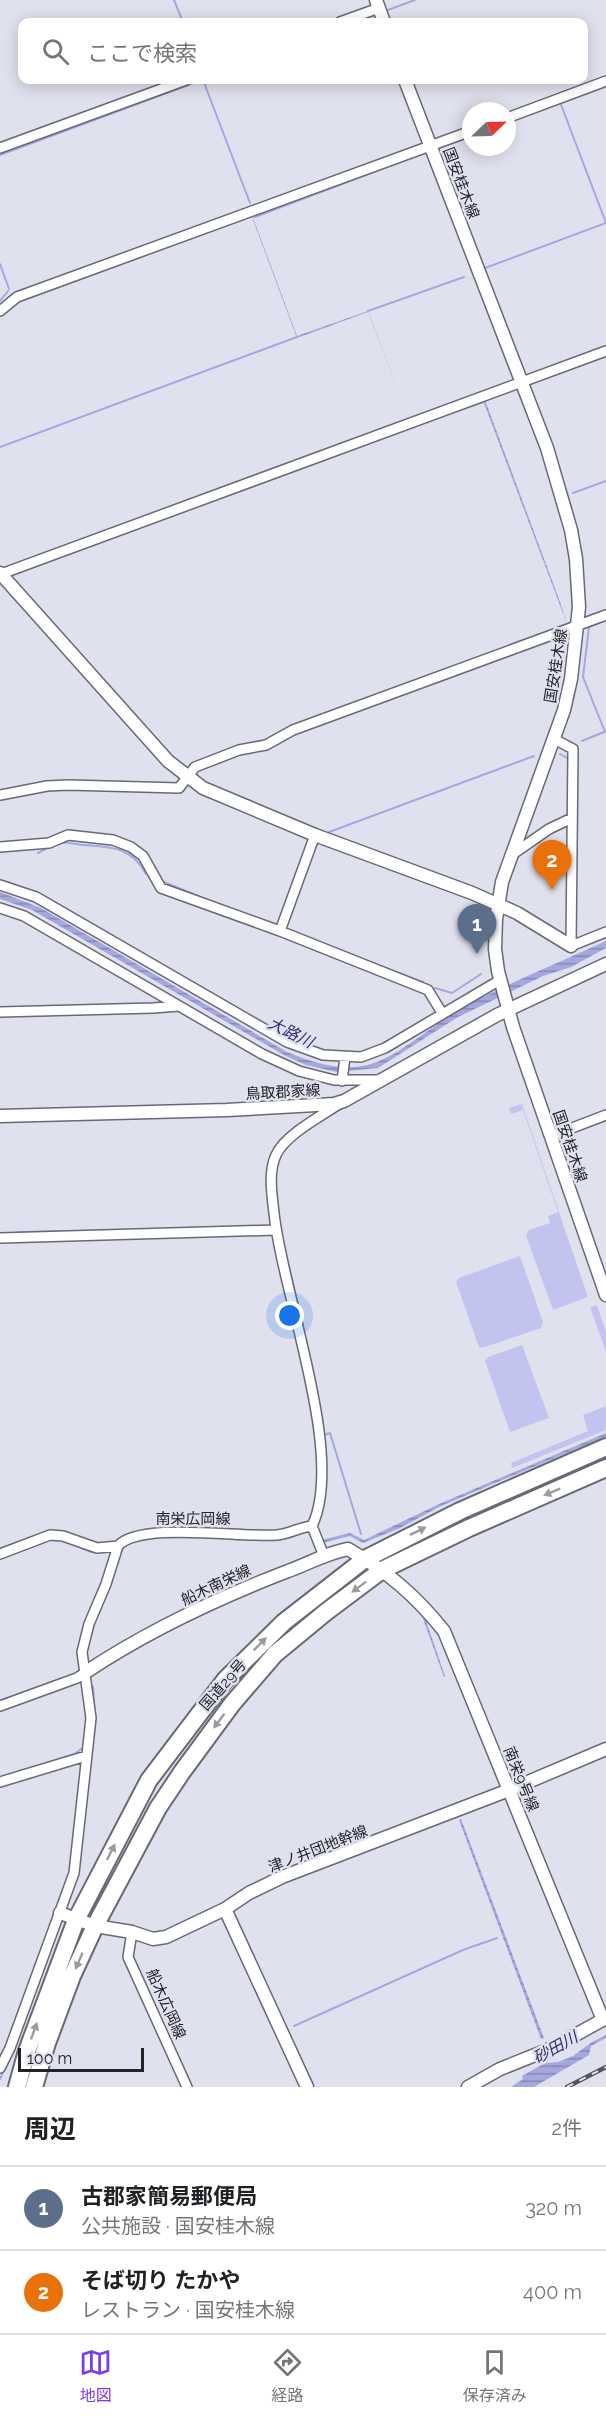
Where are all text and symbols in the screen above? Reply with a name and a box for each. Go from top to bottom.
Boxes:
search box [18,18,588,84]
icon: search [39,35,72,68]
text: ここで検索 [87,40,197,66]
north arrow [462,102,516,156]
street label: 国安桂木線 [439,145,483,221]
street label: 国安桂木線 [541,628,571,704]
pin: 2 [532,840,572,890]
pin: 1 [458,904,496,954]
water label: 大路川 [265,1013,318,1052]
street label: 鳥取郡家線 [245,1081,321,1103]
street label: 国安桂木線 [549,1108,591,1184]
your location [275,1301,304,1330]
one-way arrow [543,1487,561,1497]
street label: 南栄広岡線 [155,1510,231,1528]
one-way arrow [410,1527,427,1536]
street label: 船木南栄線 [178,1561,254,1609]
one-way arrow [352,1581,368,1593]
one-way arrow [253,1637,267,1651]
street label: 国道29号 [196,1656,250,1714]
one-way arrow [213,1713,225,1729]
street label: 南栄9号線 [500,1744,542,1814]
street label: 津ノ井団地幹線 [266,1822,370,1876]
one-way arrow [106,1844,116,1861]
one-way arrow [74,1953,83,1970]
street label: 船木広岡線 [143,1966,189,2042]
one-way arrow [30,2022,40,2040]
water label: 砂田川 [530,2027,583,2067]
scale bar [18,2045,144,2072]
text: 100 m [27,2049,72,2068]
text: 周辺 [24,2114,76,2144]
text: 2件 [552,2116,582,2140]
text: 古郡家簡易郵便局 [81,2183,257,2209]
text: 1 [39,2196,48,2220]
text: 320 m [525,2196,582,2220]
text: 公共施設 · 国安桂木線 [81,2214,275,2238]
text: そば切り たかや [81,2267,240,2293]
text: 2 [38,2280,49,2304]
text: 400 m [523,2280,582,2304]
text: レストラン · 国安桂木線 [81,2298,295,2322]
tab: 地図 [79,2346,112,2406]
tab: 経路 [271,2346,304,2406]
tab: 保存済み [463,2346,527,2406]

